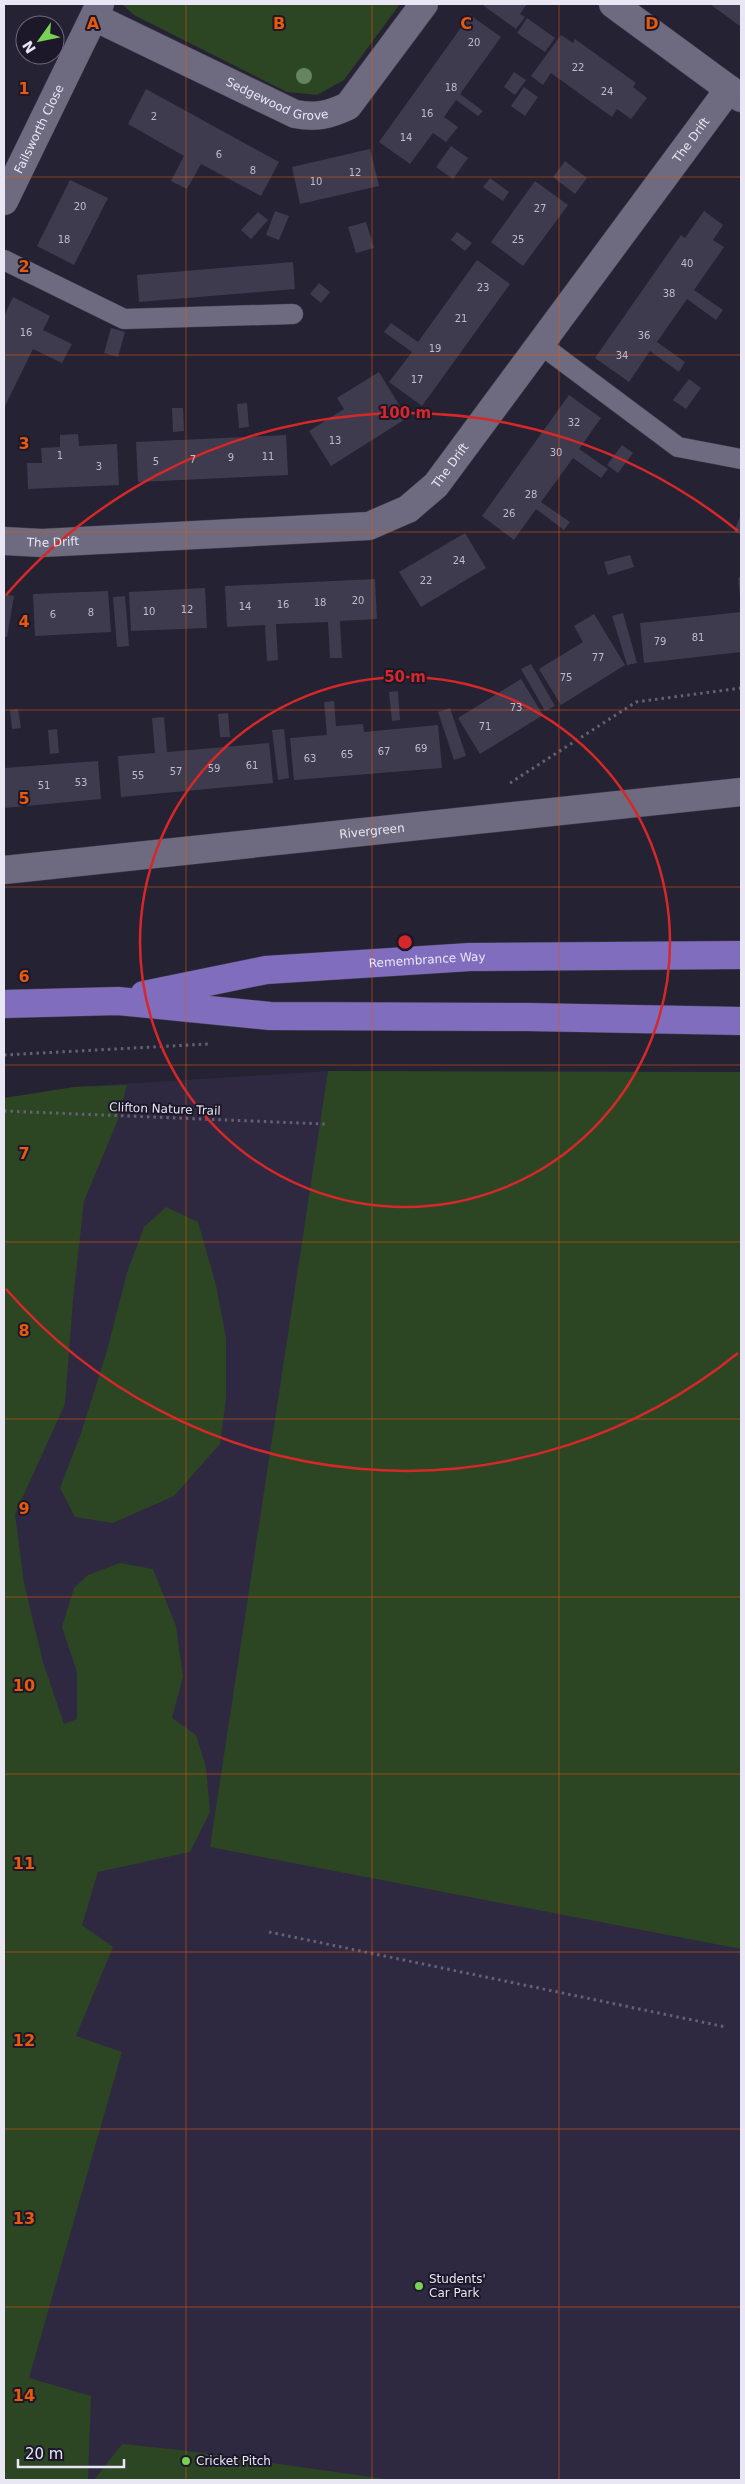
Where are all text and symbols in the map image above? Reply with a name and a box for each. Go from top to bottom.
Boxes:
text: A [87,14,100,33]
text: B [273,14,285,33]
text: C [460,14,472,33]
text: D [645,14,659,33]
north arrow [15,15,65,65]
house number: 20 [468,37,480,48]
text: N [19,38,39,56]
house number: 22 [572,62,584,73]
street label: Sedgewood Grove [224,75,330,123]
text: 1 [18,79,30,98]
street label: Failsworth Close [11,82,67,176]
house number: 18 [445,82,457,93]
house number: 24 [601,86,613,97]
house number: 16 [421,108,433,119]
house number: 2 [151,111,157,122]
street label: The Drift [669,115,713,166]
house number: 14 [400,132,412,143]
house number: 6 [216,149,222,160]
house number: 8 [250,165,256,176]
house number: 12 [349,167,361,178]
house number: 10 [310,176,322,187]
house number: 20 [74,201,86,212]
house number: 27 [534,203,546,214]
house number: 18 [58,234,70,245]
house number: 25 [512,234,524,245]
text: 2 [18,257,30,276]
house number: 40 [681,258,693,269]
house number: 23 [477,282,489,293]
house number: 38 [663,288,675,299]
house number: 21 [455,313,467,324]
house number: 16 [20,327,32,338]
house number: 36 [638,330,650,341]
house number: 19 [429,343,441,354]
house number: 34 [616,350,628,361]
house number: 17 [411,374,423,385]
text: 100 m [379,404,431,422]
house number: 32 [568,417,580,428]
text: 3 [18,434,30,453]
house number: 13 [329,435,341,446]
street label: The Drift [429,440,472,492]
house number: 30 [550,447,562,458]
house number: 1 [57,450,63,461]
house number: 11 [262,451,274,462]
house number: 9 [228,452,234,463]
house number: 7 [190,454,196,465]
house number: 5 [153,456,159,467]
house number: 3 [96,461,102,472]
house number: 28 [525,489,537,500]
house number: 26 [503,508,515,519]
street label: The Drift [25,534,80,550]
house number: 24 [453,555,465,566]
house number: 22 [420,575,432,586]
house number: 20 [352,595,364,606]
house number: 18 [314,597,326,608]
house number: 16 [277,599,289,610]
house number: 14 [239,601,251,612]
house number: 12 [181,604,193,615]
house number: 10 [143,606,155,617]
house number: 8 [88,607,94,618]
house number: 6 [50,609,56,620]
text: 4 [18,612,30,631]
house number: 81 [692,632,704,643]
house number: 79 [654,636,666,647]
house number: 77 [592,652,604,663]
text: 50 m [384,668,426,686]
house number: 75 [560,672,572,683]
house number: 73 [510,702,522,713]
house number: 71 [479,721,491,732]
house number: 69 [415,743,427,754]
house number: 67 [378,746,390,757]
house number: 65 [341,749,353,760]
house number: 63 [304,753,316,764]
house number: 61 [246,760,258,771]
house number: 59 [208,763,220,774]
house number: 57 [170,766,182,777]
house number: 55 [132,770,144,781]
house number: 53 [75,777,87,788]
house number: 51 [38,780,50,791]
text: 5 [18,789,30,808]
street label: Rivergreen [339,821,405,841]
centre of rings [396,933,414,951]
street label: Remembrance Way [368,950,486,970]
text: 6 [18,967,30,986]
street label: Clifton Nature Trail [109,1100,221,1118]
text: 7 [18,1144,30,1163]
text: 8 [18,1321,30,1340]
text: 9 [18,1499,30,1518]
text: 10 [13,1676,35,1695]
text: 11 [13,1854,35,1873]
text: 12 [13,2031,35,2050]
text: 13 [13,2209,35,2228]
place label: Students' Car Park [429,2272,486,2300]
marker: Students' Car Park [413,2280,425,2292]
text: 14 [13,2386,35,2405]
scale bar [18,2436,124,2468]
text: 20 m [25,2445,63,2463]
place label: Cricket Pitch [196,2454,271,2468]
marker: Cricket Pitch [180,2455,192,2467]

